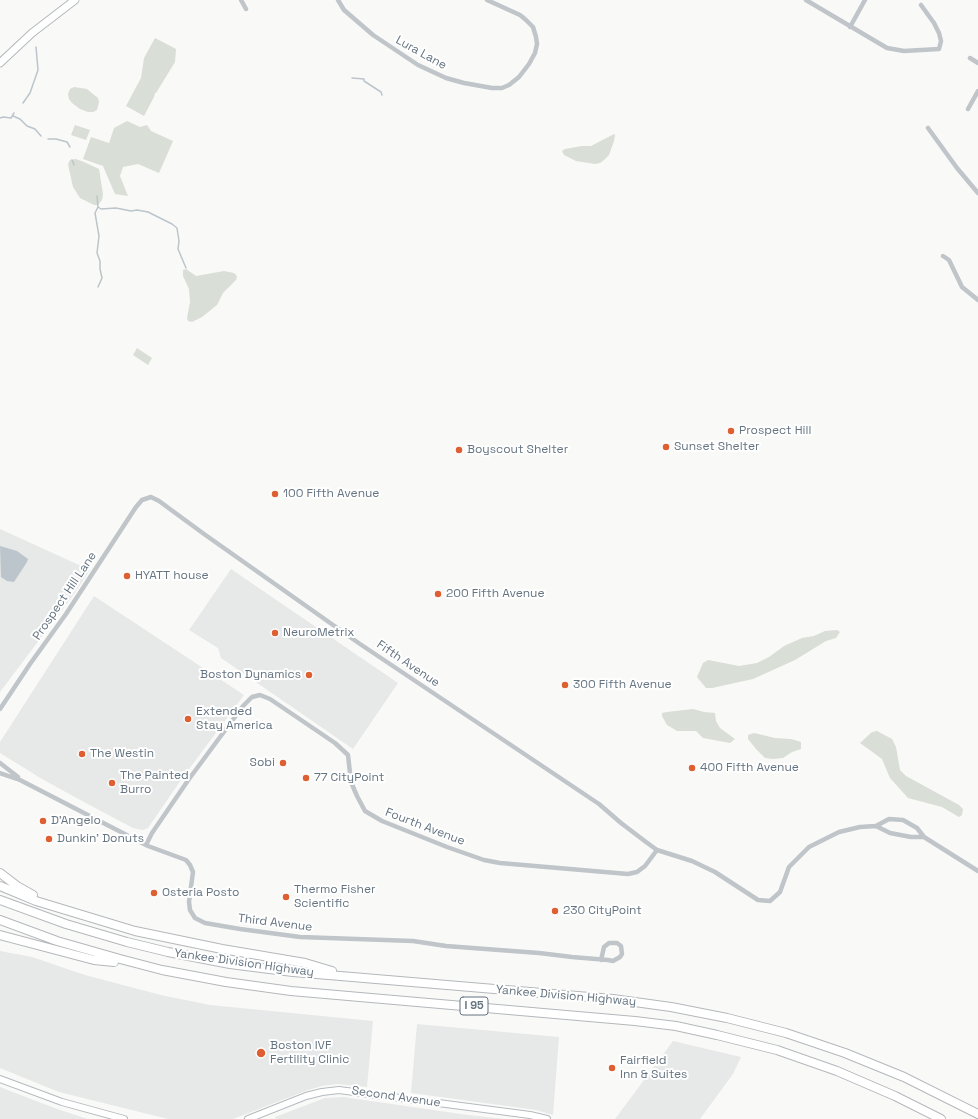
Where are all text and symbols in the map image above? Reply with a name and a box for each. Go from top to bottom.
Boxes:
street label: Lura Lane [393,33,449,73]
place label: Prospect Hill [739,424,811,438]
marker: Prospect Hill [726,426,736,436]
place label: Sunset Shelter [674,440,760,454]
marker: Sunset Shelter [661,442,671,452]
place label: Boyscout Shelter [467,443,568,457]
marker: Boyscout Shelter [454,445,464,455]
place label: 100 Fifth Avenue [283,487,379,501]
marker: 100 Fifth Avenue [270,489,280,499]
street label: Prospect Hill Lane [30,549,100,643]
place label: HYATT house [135,569,209,583]
marker: HYATT house [122,571,132,581]
place label: 200 Fifth Avenue [446,587,545,601]
marker: 200 Fifth Avenue [433,589,443,599]
place label: NeuroMetrix [283,626,354,640]
marker: NeuroMetrix [270,628,280,638]
street label: Fifth Avenue [374,638,442,690]
place label: Boston Dynamics [200,668,301,682]
marker: Boston Dynamics [304,670,314,680]
place label: 300 Fifth Avenue [573,678,672,692]
marker: 300 Fifth Avenue [560,680,570,690]
place label: Extended Stay America [196,705,273,733]
marker: Extended Stay America [183,714,193,724]
place label: The Westin [90,747,154,761]
marker: The Westin [77,749,87,759]
place label: Sobi [250,756,275,770]
marker: Sobi [278,758,288,768]
place label: 400 Fifth Avenue [700,761,799,775]
marker: 400 Fifth Avenue [687,763,697,773]
place label: The Painted Burro [120,769,189,797]
place label: 77 CityPoint [314,771,384,785]
marker: 77 CityPoint [301,773,311,783]
marker: The Painted Burro [107,778,117,788]
street label: Fourth Avenue [383,805,467,849]
place label: D'Angelo [51,814,101,828]
marker: D'Angelo [38,816,48,826]
place label: Dunkin' Donuts [57,832,144,846]
marker: Dunkin' Donuts [44,834,54,844]
place label: Thermo Fisher Scientific [294,883,376,911]
place label: Osteria Posto [162,886,239,900]
marker: Osteria Posto [149,888,159,898]
marker: Thermo Fisher Scientific [281,892,291,902]
place label: 230 CityPoint [563,904,642,918]
marker: 230 CityPoint [550,906,560,916]
street label: Third Avenue [237,911,313,935]
street label: Yankee Division Highway [173,946,315,980]
street label: Yankee Division Highway [495,983,637,1009]
road number: I 95 [460,997,488,1015]
place label: Boston IVF Fertility Clinic [270,1039,349,1067]
marker: Boston IVF Fertility Clinic [255,1047,267,1059]
place label: Fairfield Inn & Suites [620,1054,687,1082]
marker: Fairfield Inn & Suites [607,1063,617,1073]
street label: Second Avenue [351,1084,441,1110]

